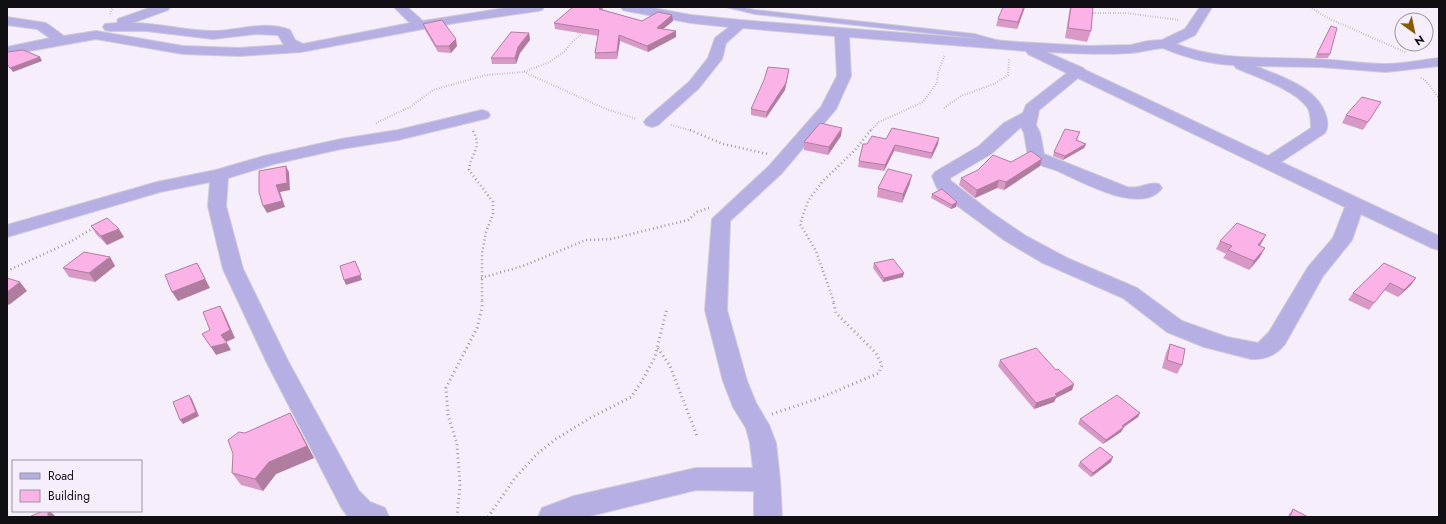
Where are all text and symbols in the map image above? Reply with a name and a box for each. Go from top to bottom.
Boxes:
north arrow [1394,12,1434,52]
text: N [1411,31,1427,49]
legend [12,460,142,512]
text: Road [48,467,74,485]
text: Building [48,487,90,505]

